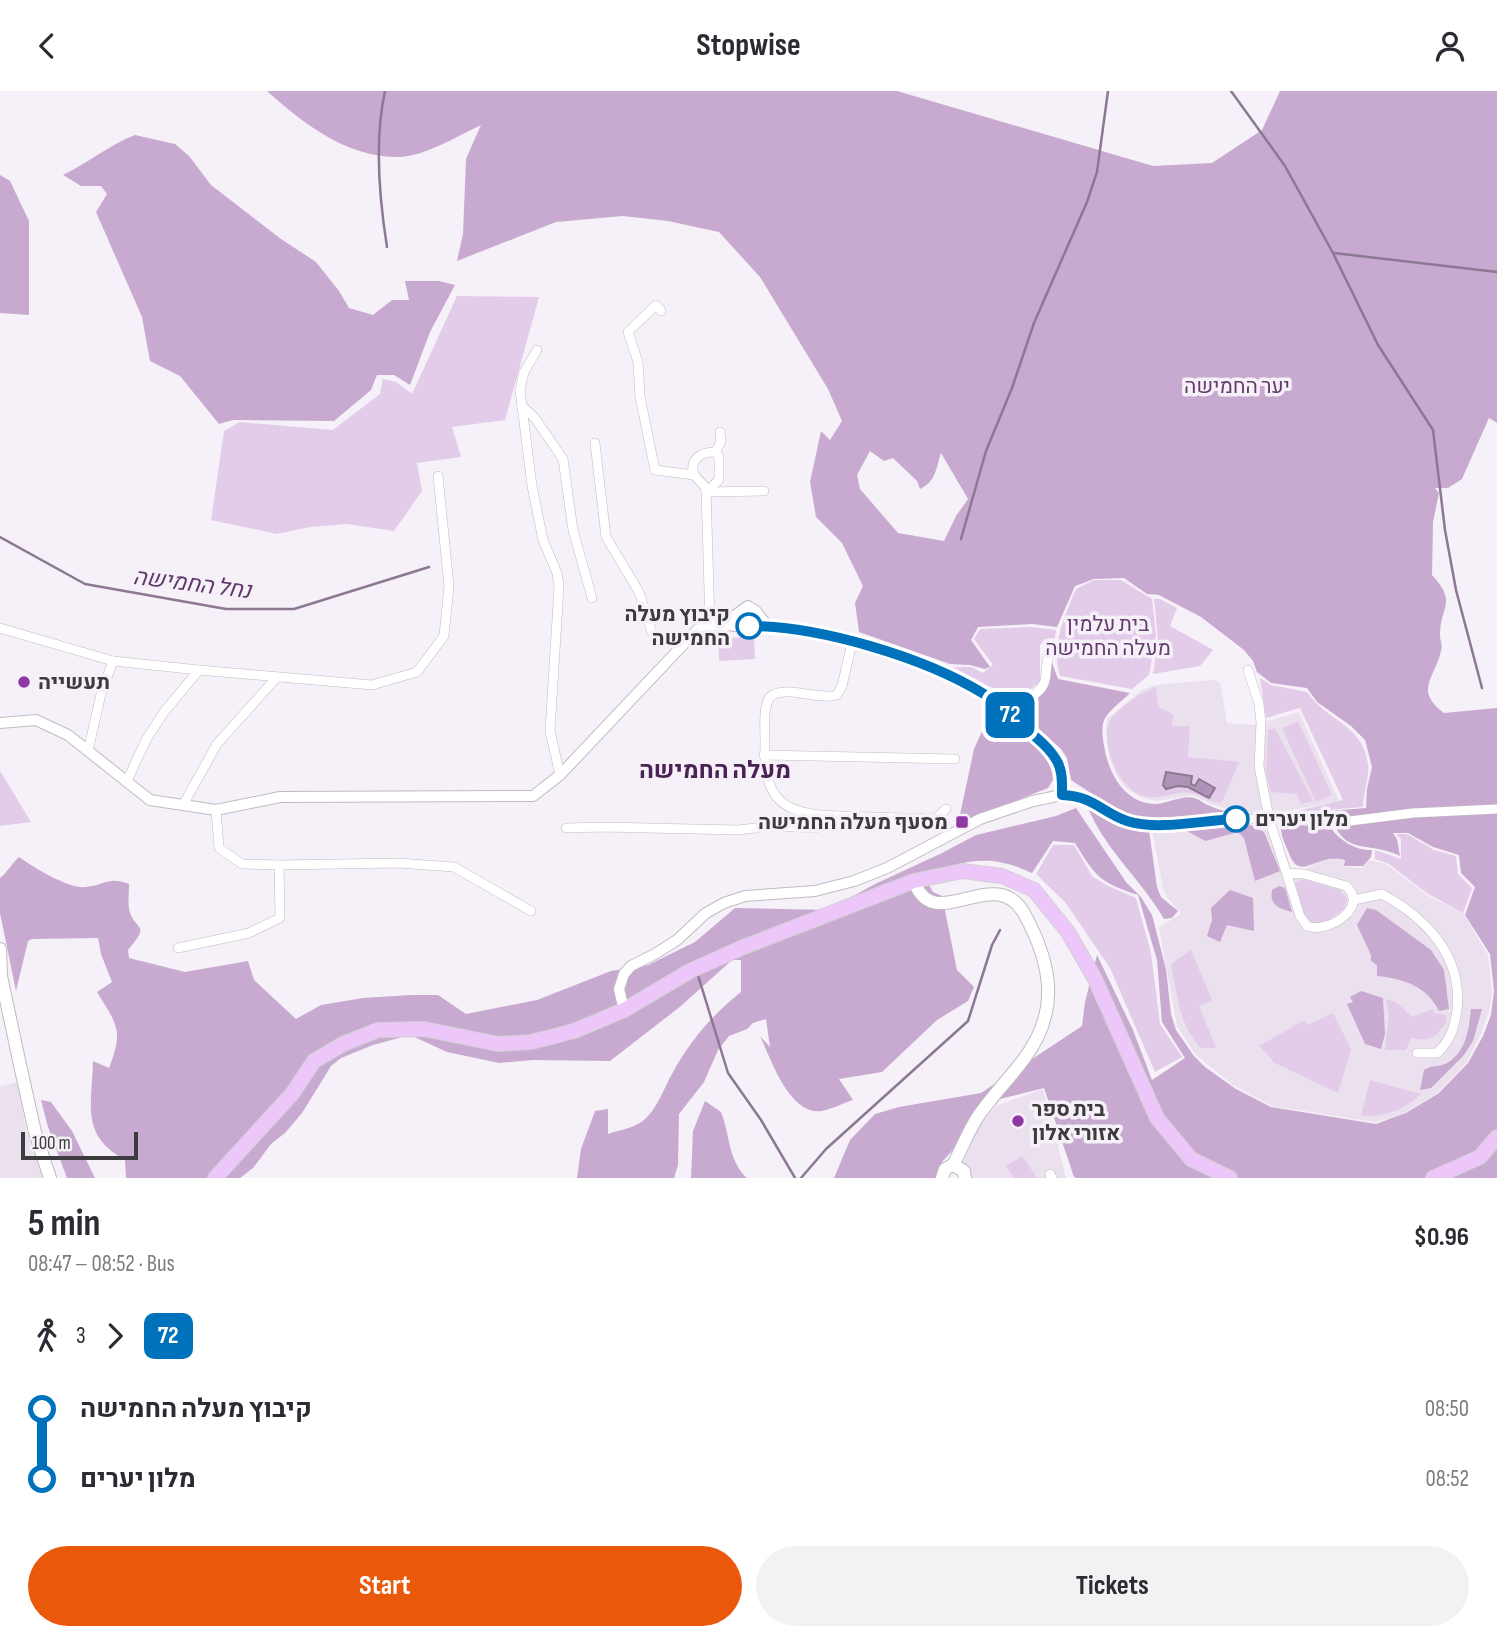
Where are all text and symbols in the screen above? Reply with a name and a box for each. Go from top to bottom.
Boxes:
text: Stopwise [696,26,801,65]
icon: back [28,27,66,65]
icon: person [1431,27,1469,65]
park label: יער החמישה [1184,374,1290,399]
water label: נחל החמישה [131,563,254,605]
place label: קיבוץ מעלה החמישה [624,602,730,651]
park label: בית עלמין מעלה החמישה [1045,612,1171,661]
marker: קיבוץ מעלה החמישה [736,613,762,639]
place label: תעשייה [38,670,110,695]
marker: תעשייה [16,674,32,690]
line badge: 72 [978,692,1042,738]
text: 72 [1000,700,1020,729]
district label: מעלה החמישה [639,756,791,785]
marker: מלון יערים [1223,806,1249,832]
place label: מלון יערים [1255,807,1348,832]
place label: מסעף מעלה החמישה [758,810,948,835]
marker: מסעף מעלה החמישה [954,814,970,830]
place label: בית ספר אזורי אלון [1032,1097,1120,1146]
marker: בית ספר אזורי אלון [1010,1113,1026,1129]
scale bar [21,1129,138,1161]
text: 100 m [32,1132,71,1155]
text: 5 min [28,1201,100,1246]
text: $0.96 [1414,1222,1469,1253]
text: 08:47 – 08:52 · Bus [28,1250,175,1278]
icon: walk [28,1317,66,1355]
icon: forward [96,1317,134,1355]
text: 72 [158,1321,179,1350]
text: 3 [76,1322,86,1350]
text: קיבוץ מעלה החמישה [80,1394,312,1425]
text: 08:50 [1425,1395,1469,1423]
text: מלון יערים [80,1464,196,1495]
text: 08:52 [1426,1465,1469,1493]
button: Start [28,1546,742,1626]
button: Tickets [756,1546,1469,1626]

